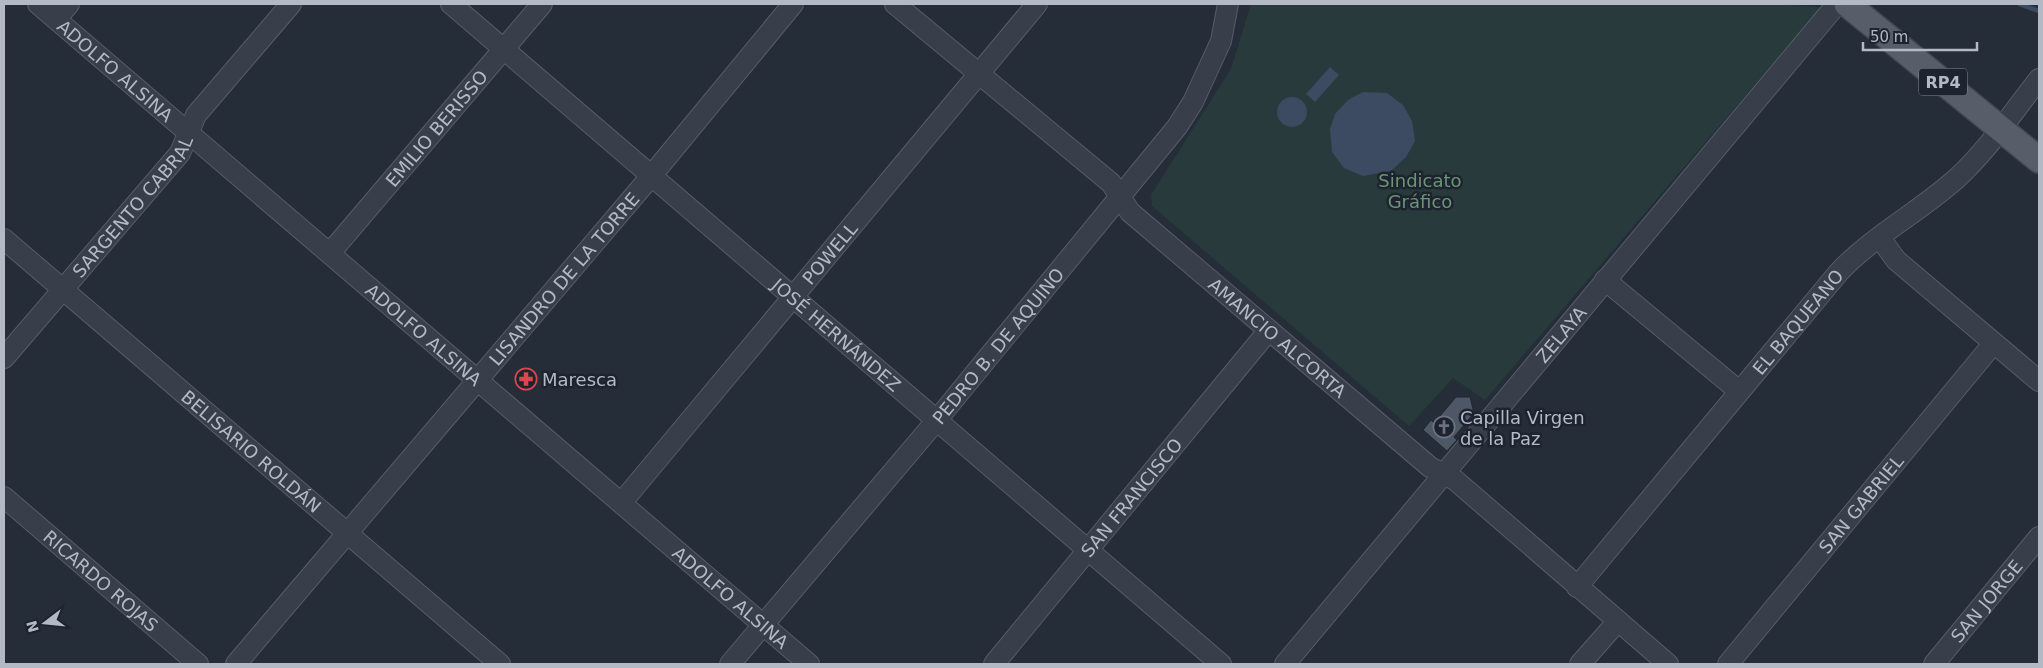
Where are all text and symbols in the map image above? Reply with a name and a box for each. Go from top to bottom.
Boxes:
street label: ADOLFO ALSINA [53,15,178,126]
scale bar [1863,20,1977,52]
text: 50 m [1870,28,1908,46]
street label: EMILIO BERISSO [381,66,492,191]
road number: RP4 [1919,68,1967,95]
street label: SARGENTO CABRAL [68,133,197,281]
park label: Sindicato Gráfico [1378,170,1462,212]
street label: LISANDRO DE LA TORRE [485,188,643,369]
street label: POWELL [798,218,861,288]
street label: PEDRO B. DE AQUINO [928,263,1068,428]
street label: EL BAQUEANO [1748,265,1847,379]
street label: JOSÉ HERNÁNDEZ [767,273,905,395]
street label: AMANCIO ALCORTA [1205,273,1351,402]
street label: ADOLFO ALSINA [362,279,487,390]
street label: ZELAYA [1531,301,1591,367]
pharmacy icon: Maresca [514,367,538,391]
place label: Maresca [542,369,617,390]
street label: BELISARIO ROLDÁN [178,386,326,517]
place label: Capilla Virgen de la Paz [1460,407,1585,449]
church icon: Capilla Virgen de la Paz [1432,415,1456,439]
street label: SAN FRANCISCO [1076,434,1186,561]
street label: SAN GABRIEL [1814,450,1907,557]
street label: RICARDO ROJAS [39,525,163,636]
street label: ADOLFO ALSINA [669,542,793,653]
street label: SAN JORGE [1946,555,2026,646]
north arrow [20,598,70,648]
text: N [23,619,42,634]

